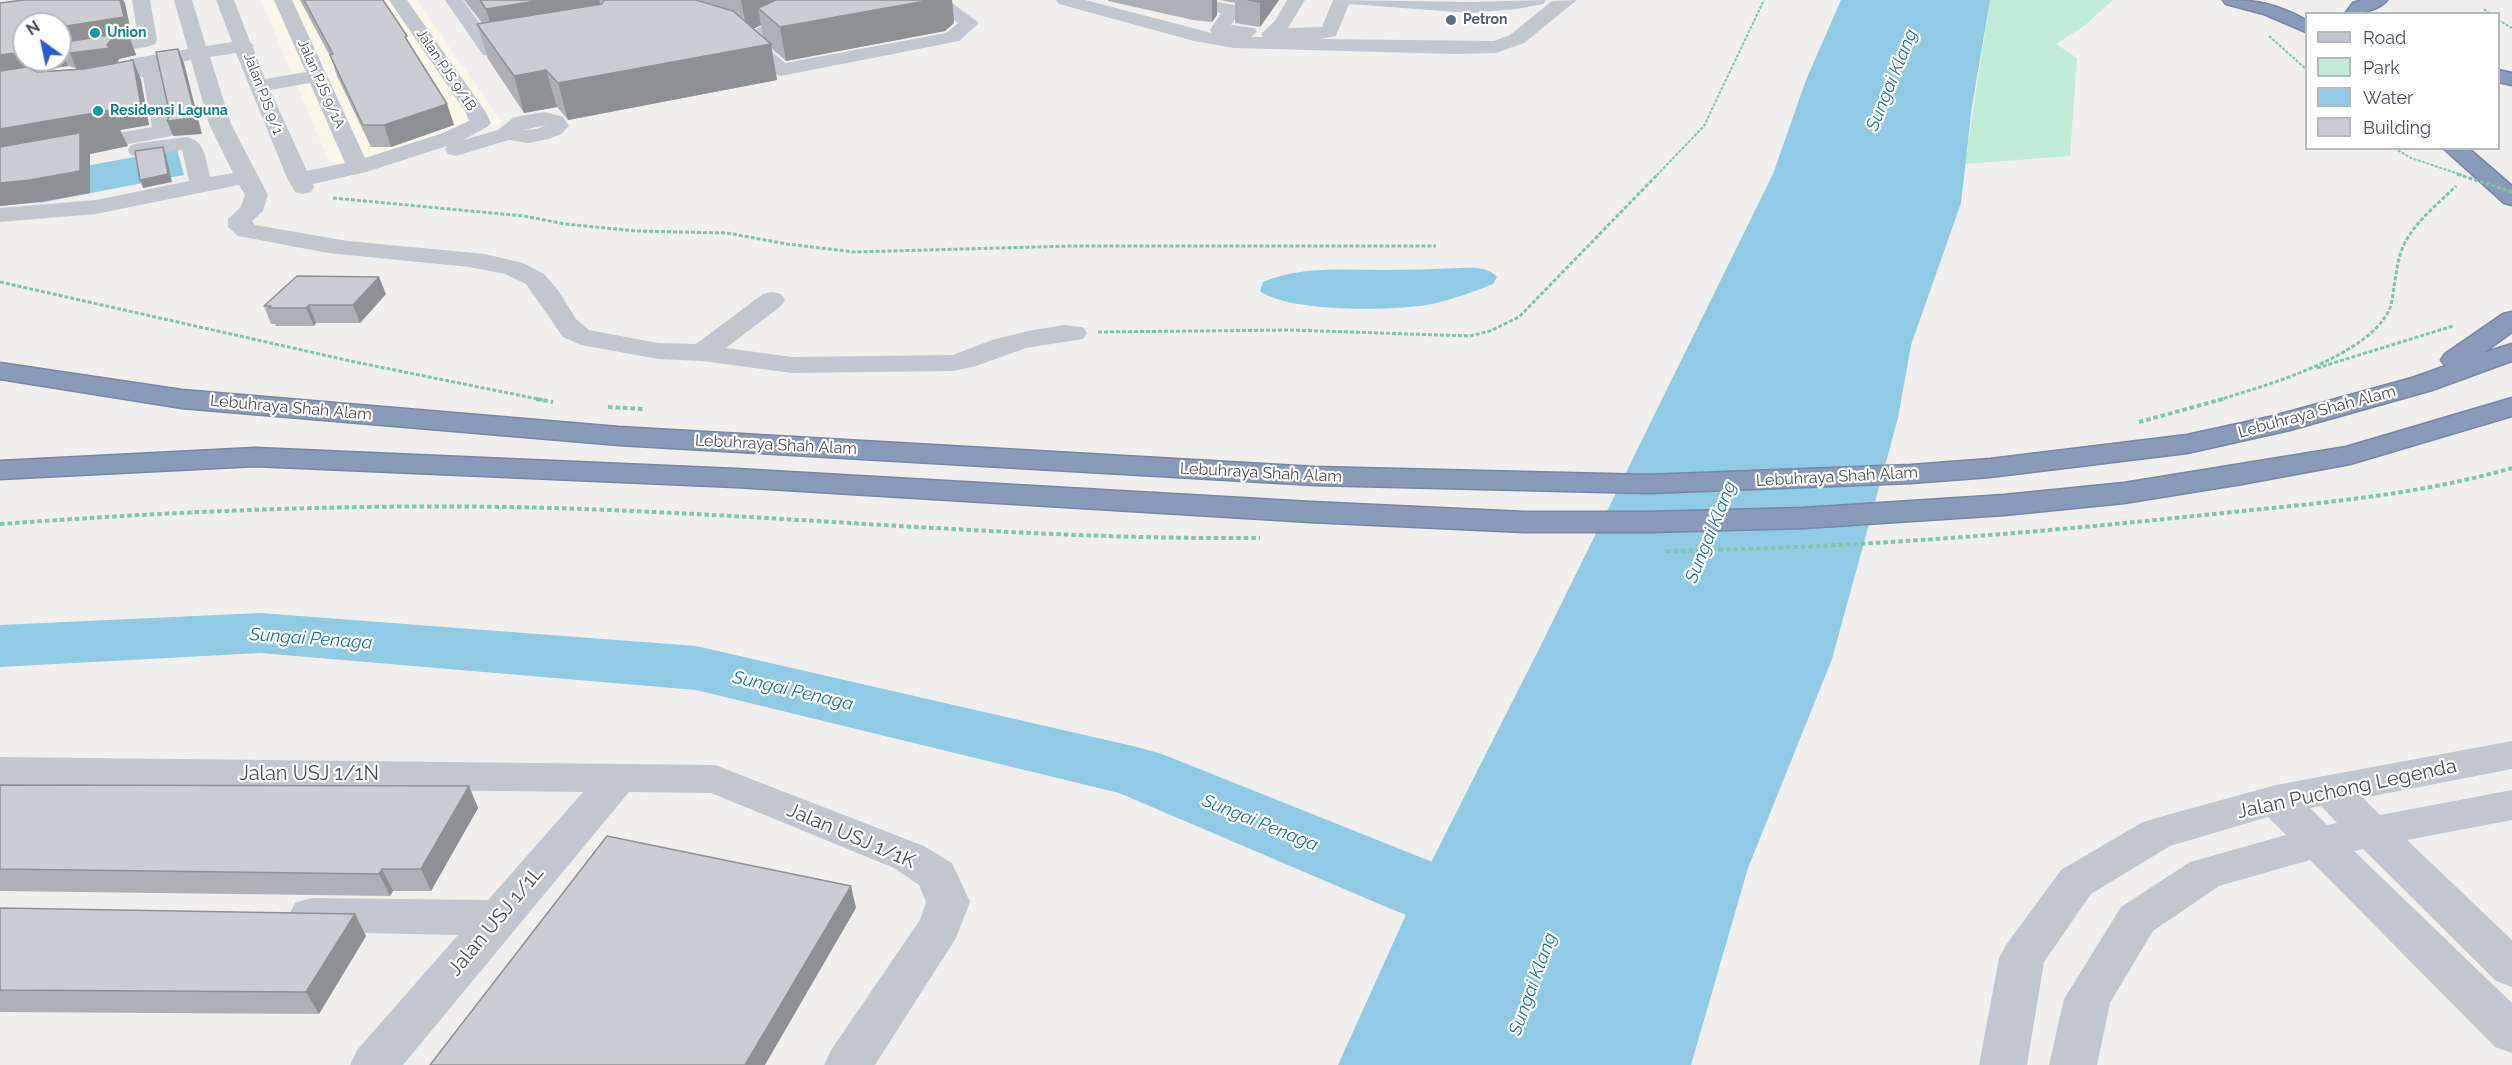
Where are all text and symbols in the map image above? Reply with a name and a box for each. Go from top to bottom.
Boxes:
north arrow [12,12,72,72]
place label: Petron [1463,12,1508,28]
legend [2305,12,2500,150]
marker: Petron [1444,13,1458,27]
text: N [23,17,43,39]
place label: Union [107,25,146,41]
marker: Union [88,26,102,40]
street label: Jalan PJS 9/1B [412,26,480,114]
water label: Sungai Klang [1862,26,1922,134]
text: Road [2363,27,2406,48]
street label: Jalan PJS 9/1A [294,37,348,131]
street label: Jalan PJS 9/1 [240,51,286,137]
text: Park [2363,57,2400,78]
text: Water [2363,87,2413,108]
place label: Residensi Laguna [110,103,228,119]
marker: Residensi Laguna [91,104,105,118]
text: Building [2363,117,2431,138]
street label: Lebuhraya Shah Alam [2236,382,2398,442]
street label: Lebuhraya Shah Alam [209,391,373,425]
street label: Lebuhraya Shah Alam [694,431,858,459]
street label: Lebuhraya Shah Alam [1179,459,1343,487]
street label: Lebuhraya Shah Alam [1755,463,1919,491]
water label: Sungai Klang [1681,478,1741,586]
water label: Sungai Penaga [249,624,373,654]
water label: Sungai Penaga [731,667,855,715]
street label: Jalan Puchong Legenda [2235,754,2459,824]
street label: Jalan USJ 1/1N [239,762,379,786]
water label: Sungai Penaga [1199,790,1321,856]
street label: Jalan USJ 1/1K [783,798,919,874]
street label: Jalan USJ 1/1L [443,861,549,981]
water label: Sungai Klang [1504,930,1562,1038]

